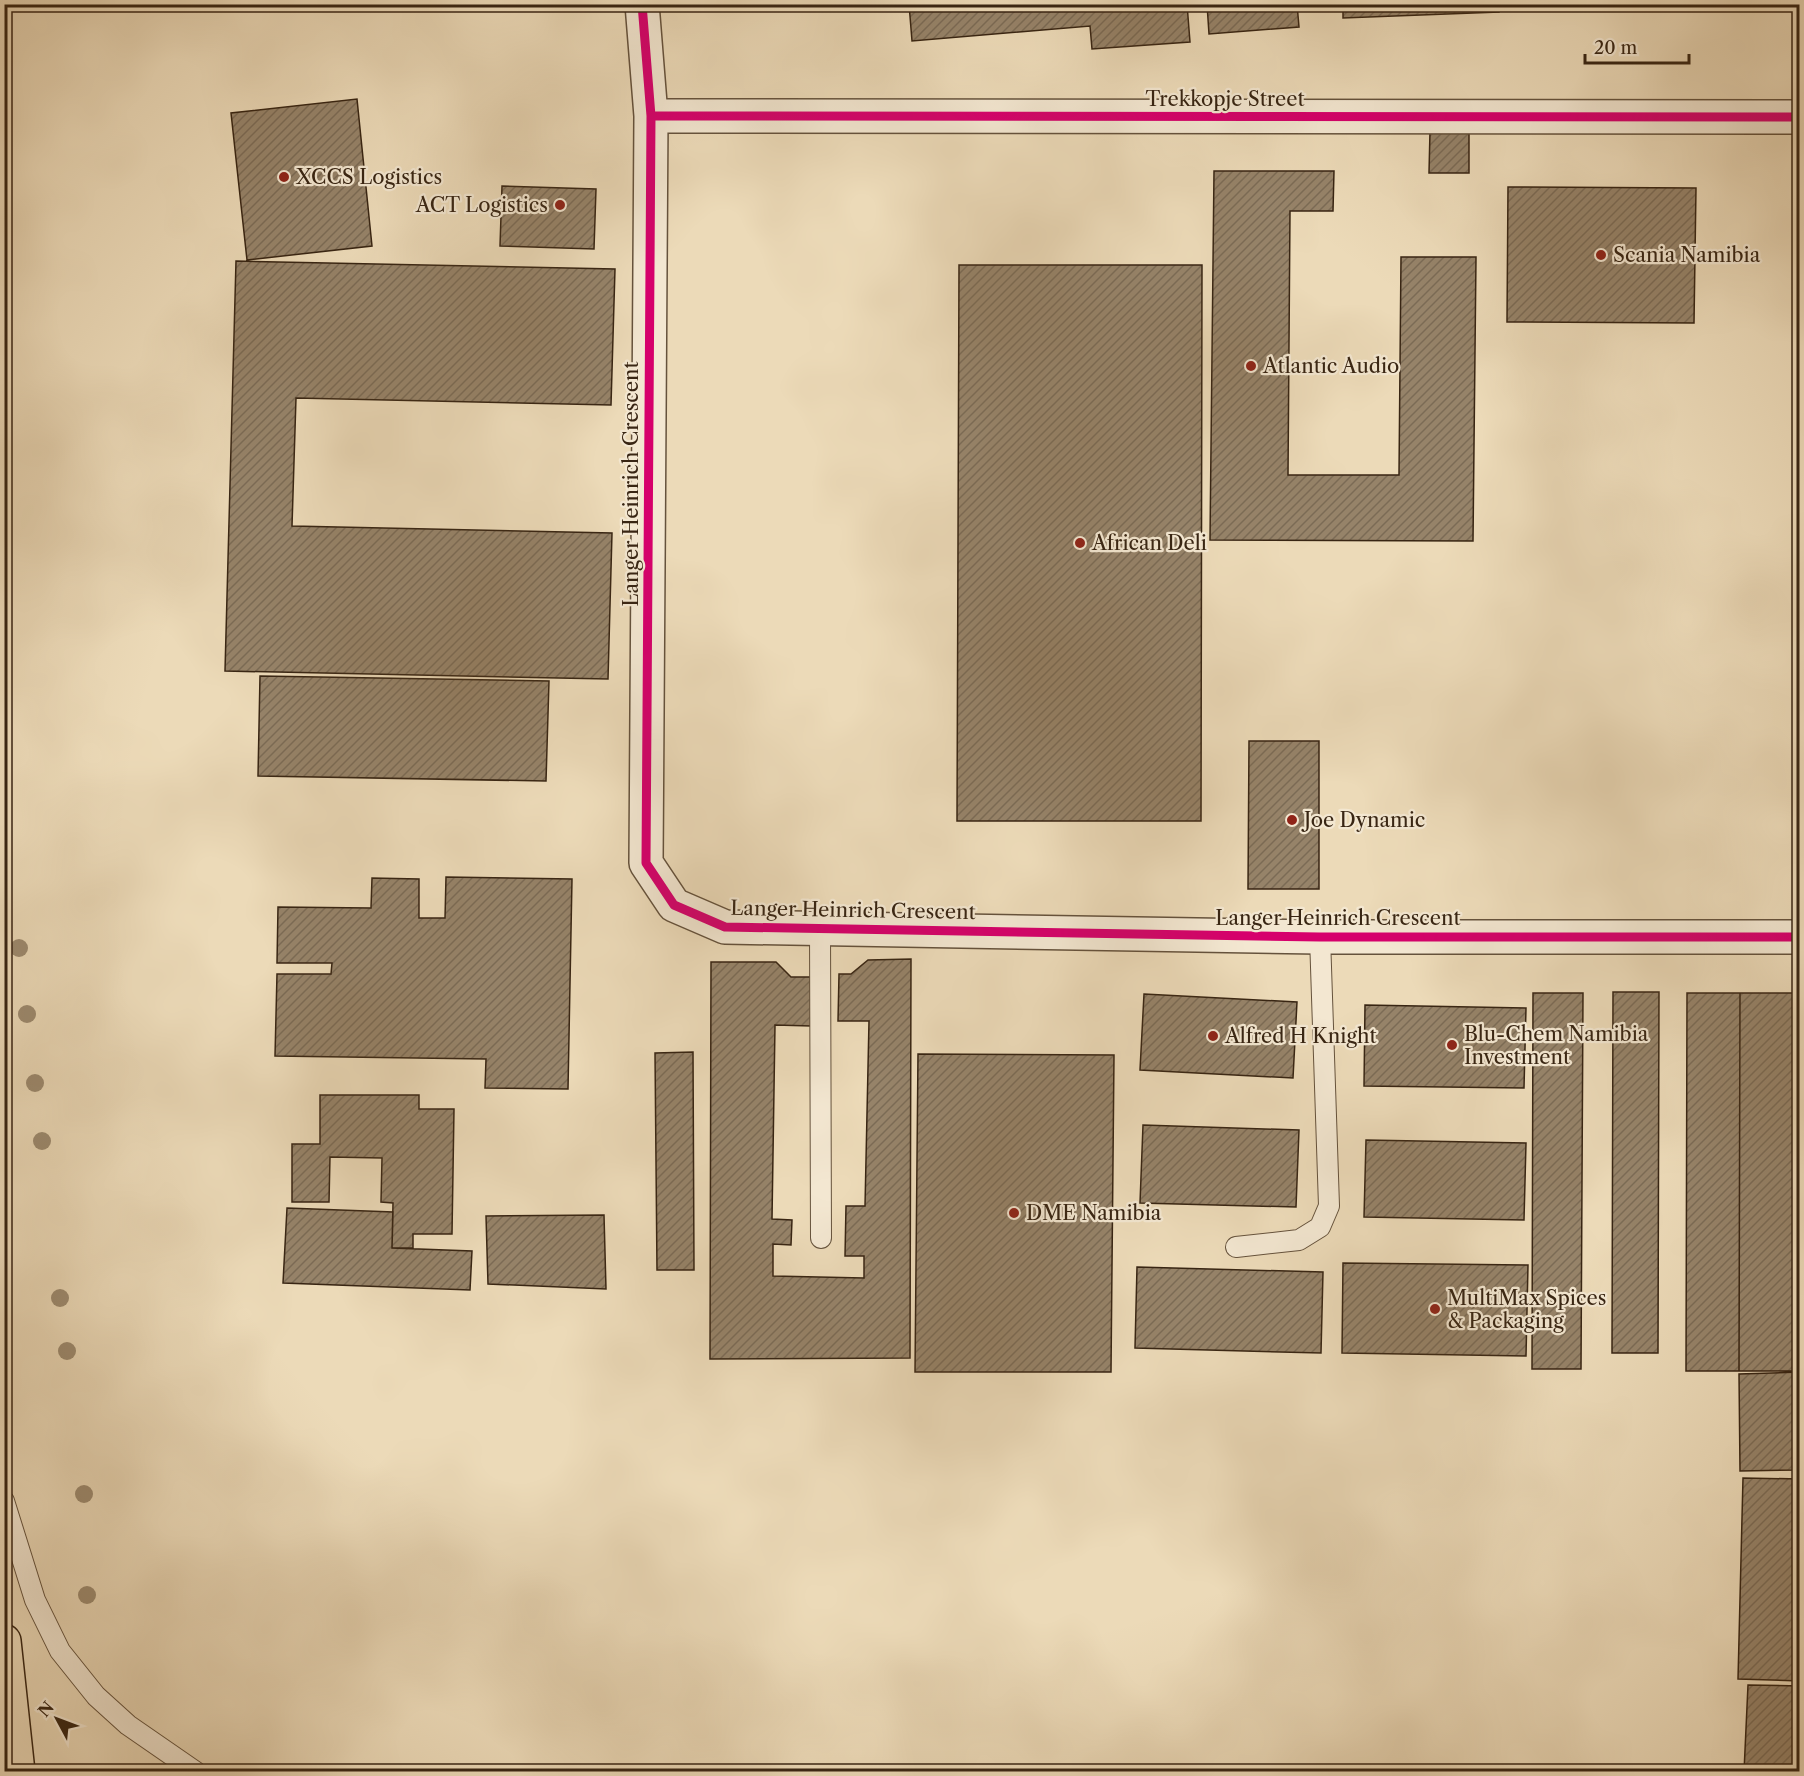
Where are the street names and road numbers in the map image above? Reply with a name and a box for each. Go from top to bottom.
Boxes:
street label: Trekkopje Street [1146,87,1304,111]
street label: Langer Heinrich Crescent [619,361,643,607]
street label: Langer Heinrich Crescent [730,896,976,924]
street label: Langer Heinrich Crescent [1215,906,1461,930]

